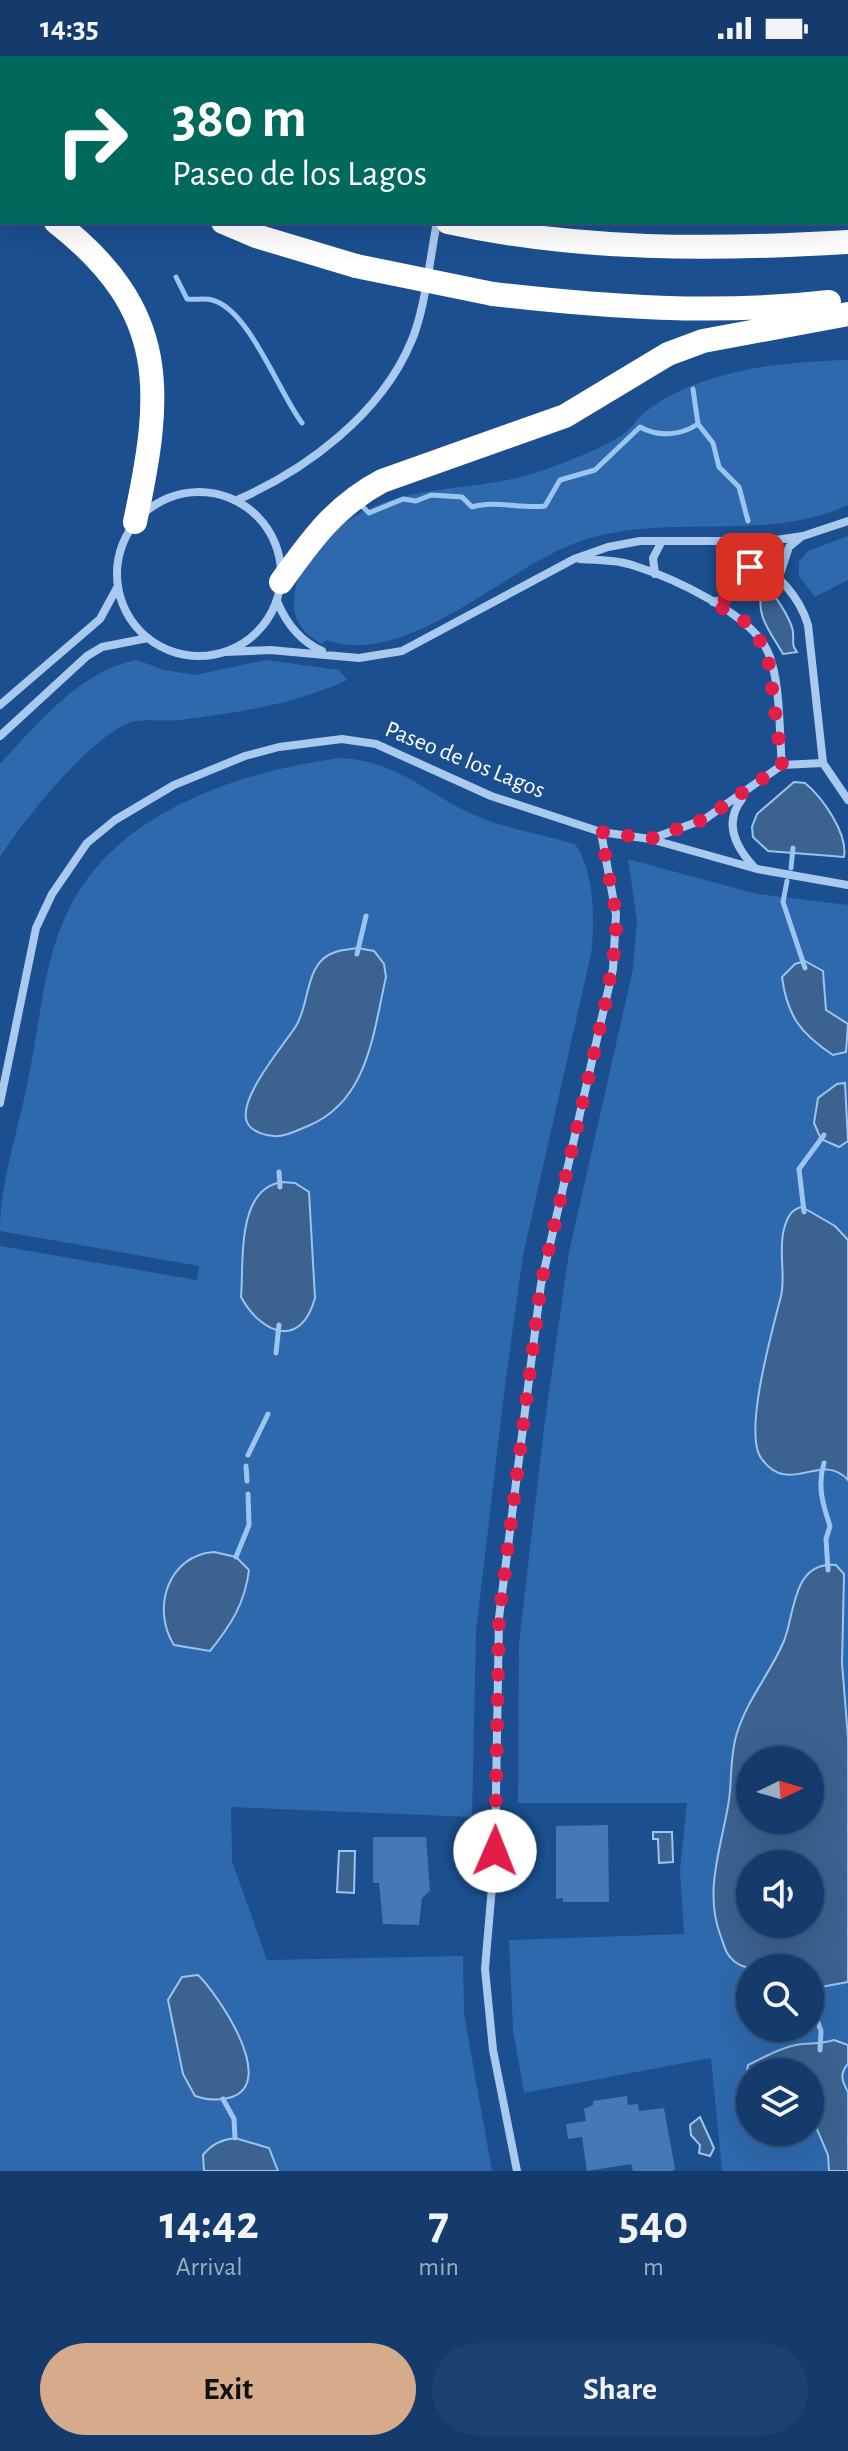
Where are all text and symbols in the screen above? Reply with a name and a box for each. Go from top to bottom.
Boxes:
text: 14:35 [40,13,99,43]
icon: right [40,88,144,192]
text: 380 m [172,91,307,147]
text: Paseo de los Lagos [172,156,427,192]
pin [716,533,784,601]
icon: arrive [728,545,772,589]
street label: Paseo de los Lagos [382,717,548,803]
north arrow [736,1746,824,1834]
map controls [736,1746,824,2146]
position arrow [453,1809,537,1893]
button: sound [736,1850,824,1938]
button: search [736,1954,824,2042]
button: layers [736,2058,824,2146]
text: 14:42 [160,2200,259,2248]
text: 7 [428,2200,449,2248]
text: 540 [618,2200,688,2248]
text: Arrival [176,2254,243,2280]
text: min [418,2254,459,2280]
text: m [643,2254,664,2280]
button: Exit [40,2343,416,2435]
button: Share [432,2343,808,2435]

